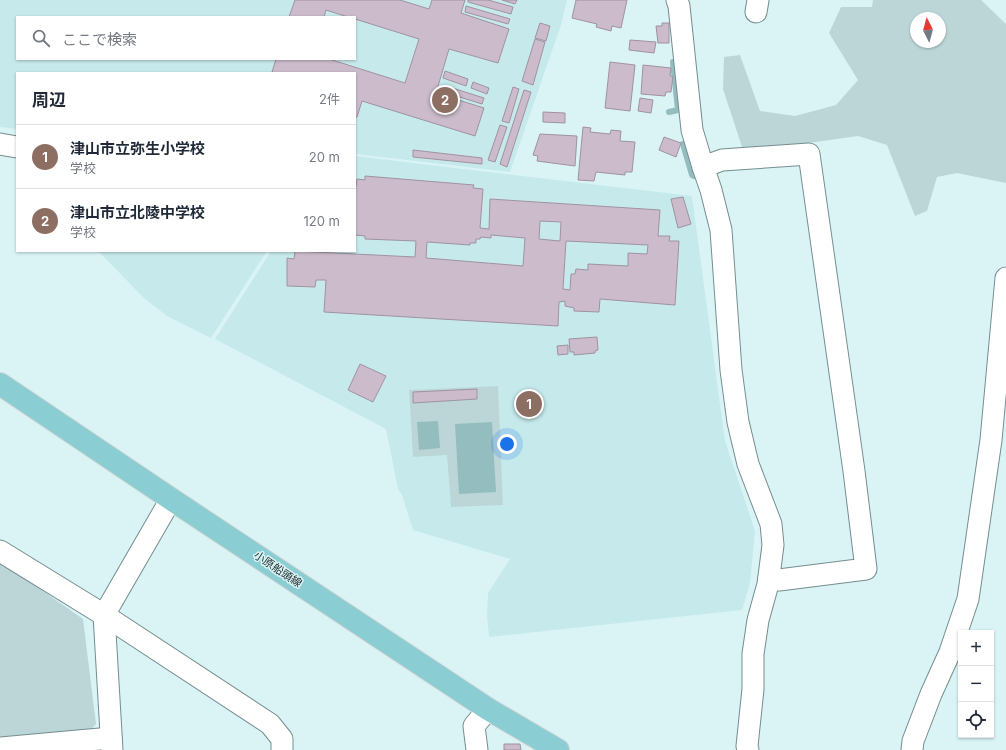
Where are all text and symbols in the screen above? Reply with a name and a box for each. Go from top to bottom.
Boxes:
north arrow [910,12,946,48]
search box [16,16,356,60]
icon: search [30,27,52,49]
text: ここで検索 [62,30,137,49]
pin: 2 [432,85,458,115]
text: 周辺 [32,90,66,110]
text: 2件 [319,91,340,107]
text: 津山市立弥生小学校 [70,139,205,158]
text: 1 [42,149,48,165]
text: 20 m [309,149,340,165]
text: 学校 [70,160,96,176]
text: 津山市立北陵中学校 [70,203,205,222]
text: 2 [41,213,49,229]
text: 120 m [304,213,340,229]
text: 学校 [70,224,96,240]
pin: 1 [516,389,542,419]
your location [497,434,517,454]
street label: 小原船頭線 [251,548,305,590]
map controls [958,630,994,738]
button: + [958,630,994,666]
button: − [958,666,994,702]
button: locate [958,702,994,738]

